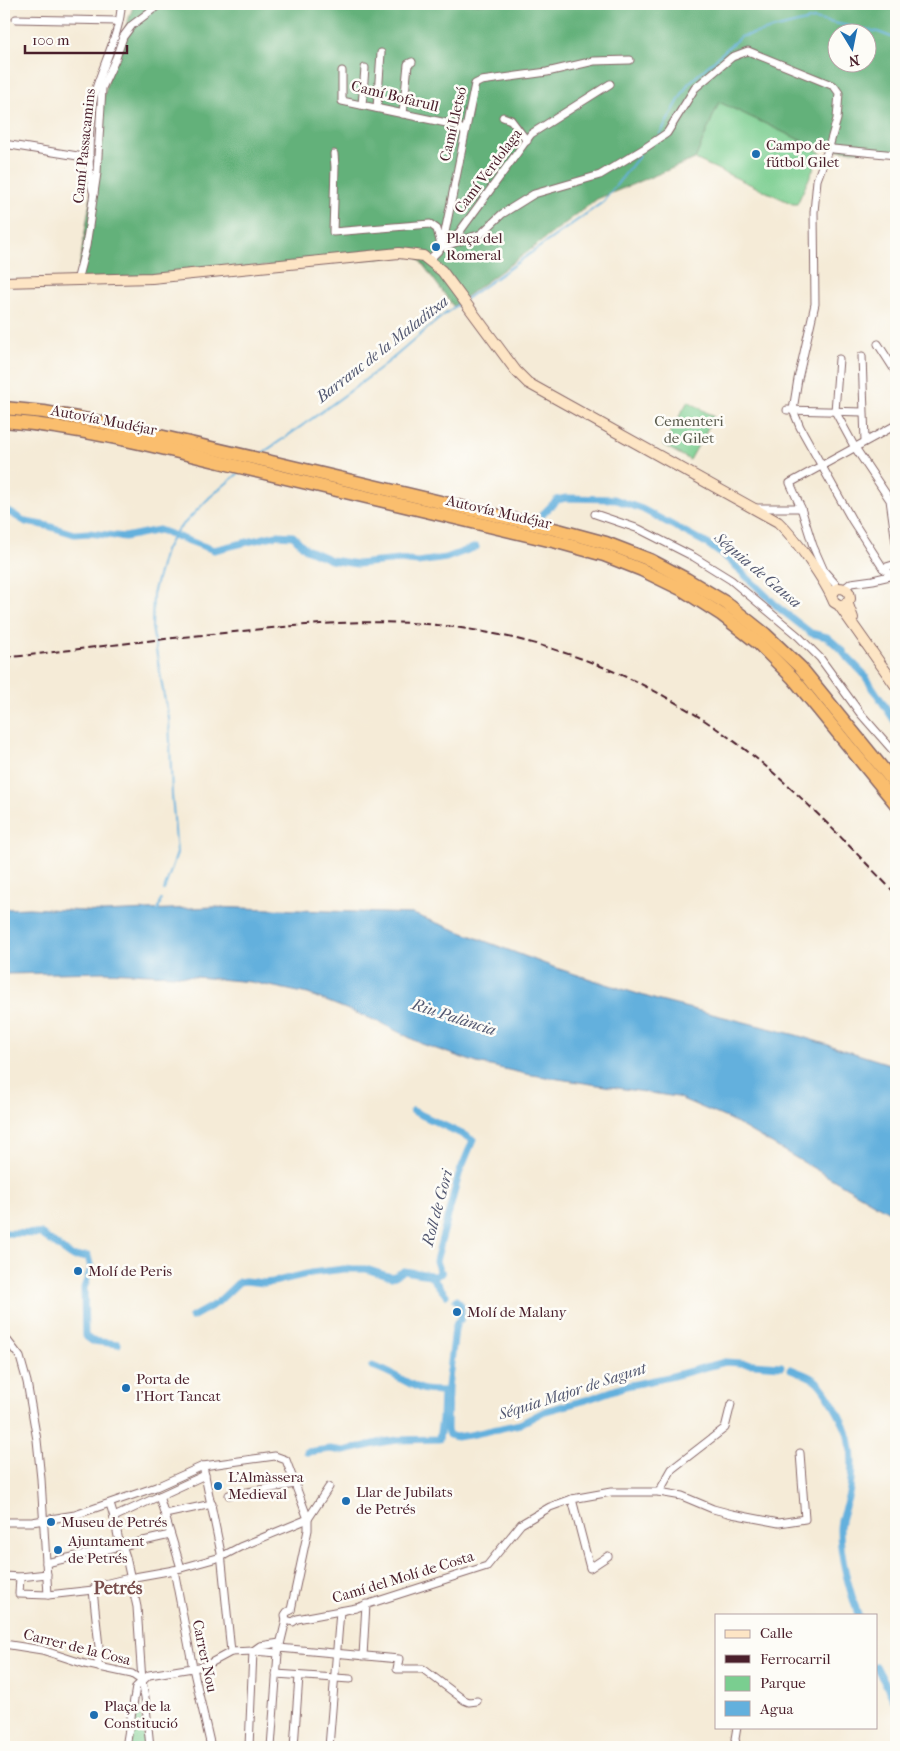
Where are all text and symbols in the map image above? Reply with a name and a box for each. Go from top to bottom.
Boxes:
scale bar [25,22,128,54]
north arrow [828,22,878,72]
text: 100 m [32,31,70,49]
text: N [847,51,861,70]
street label: Camí Bofarull [349,76,441,116]
street label: Camí Lletsó [436,85,470,163]
street label: Camí Passacamins [69,87,99,204]
street label: Camí Verdolaga [450,124,526,217]
place label: Campo de fútbol Gilet [766,136,840,171]
marker: Campo de fútbol Gilet [750,148,762,160]
place label: Plaça del Romeral [446,229,503,264]
marker: Plaça del Romeral [430,241,442,253]
water label: Barranc de la Maladitxa [311,292,452,407]
street label: Autovía Mudéjar [49,401,159,439]
park label: Cementeri de Gilet [654,412,724,447]
street label: Autovía Mudéjar [444,491,554,533]
water label: Séquia de Gausa [710,527,805,612]
water label: Riu Palància [409,994,498,1039]
water label: Roll de Gori [417,1166,457,1249]
place label: Molí de Peris [88,1262,173,1280]
marker: Molí de Peris [72,1265,84,1277]
place label: Molí de Malany [467,1303,568,1321]
marker: Molí de Malany [451,1306,463,1318]
water label: Séquia Major de Sagunt [495,1358,649,1424]
place label: Porta de l'Hort Tancat [135,1370,222,1405]
marker: Porta de l'Hort Tancat [120,1382,132,1394]
place label: L'Almàssera Medieval [228,1468,305,1503]
marker: L'Almàssera Medieval [212,1480,224,1492]
place label: Llar de Jubilats de Petrés [356,1483,453,1518]
marker: Llar de Jubilats de Petrés [340,1495,352,1507]
place label: Museu de Petrés [61,1513,168,1531]
marker: Museu de Petrés [45,1516,57,1528]
place label: Ajuntament de Petrés [67,1532,145,1567]
marker: Ajuntament de Petrés [52,1544,64,1556]
street label: Camí del Molí de Costa [330,1547,477,1607]
district label: Petrés [94,1578,143,1599]
legend [715,1614,878,1728]
street label: Carrer Nou [189,1618,222,1694]
text: Calle [760,1624,793,1642]
street label: Carrer de la Cosa [21,1625,134,1669]
text: Ferrocarril [760,1650,831,1668]
text: Parque [760,1674,806,1692]
place label: Plaça de la Constitució [104,1697,178,1732]
text: Agua [759,1700,794,1718]
marker: Plaça de la Constitució [88,1709,100,1721]

